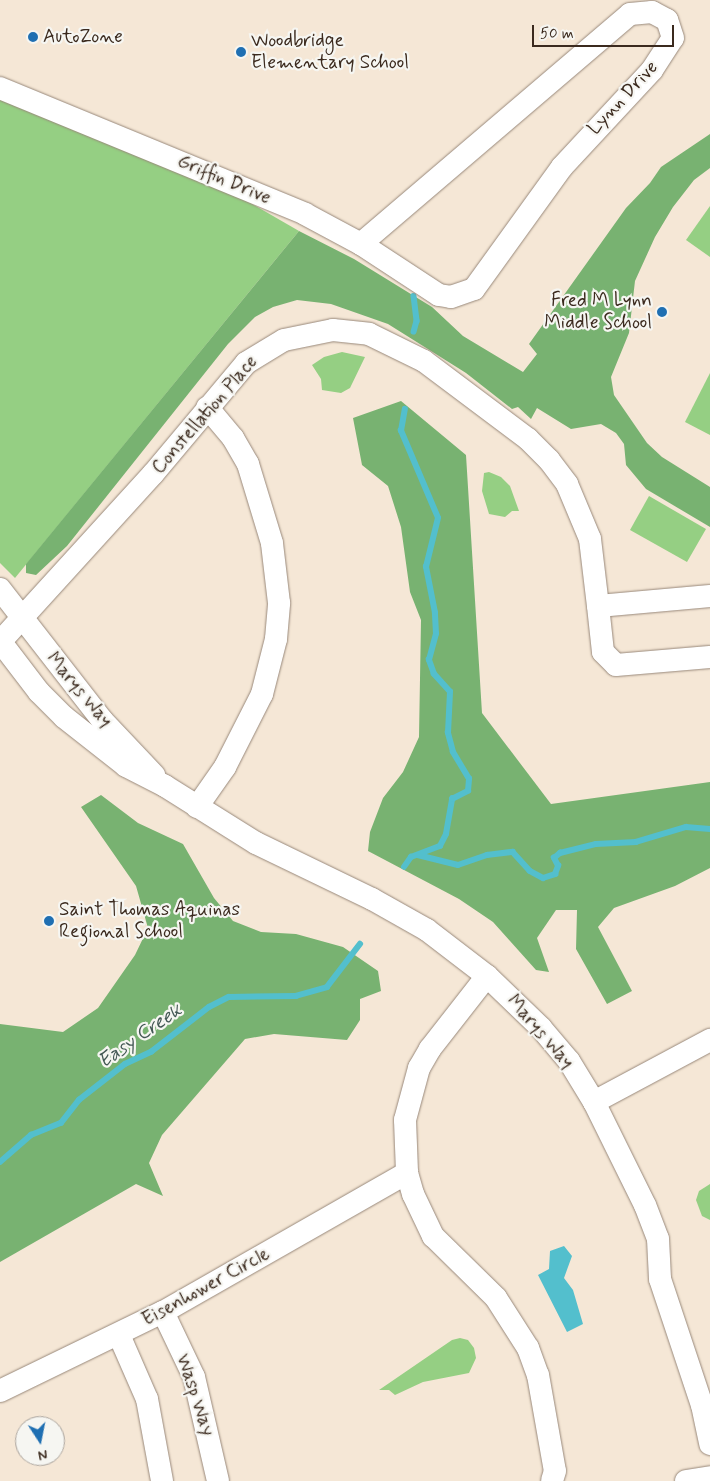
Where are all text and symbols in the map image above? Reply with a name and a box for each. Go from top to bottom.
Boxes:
scale bar [535,15,678,47]
text: 50 m [540,24,574,44]
place label: AutoZone [43,26,123,48]
place label: Woodbridge Elementary School [251,30,409,74]
marker: AutoZone [27,31,39,43]
marker: Woodbridge Elementary School [235,46,247,58]
street label: Lynn Drive [583,57,663,139]
street label: Griffin Drive [174,150,274,210]
place label: Fred M Lynn Middle School [543,290,652,334]
marker: Fred M Lynn Middle School [656,306,668,318]
street label: Constellation Place [147,351,263,479]
street label: Marys Way [40,647,118,733]
place label: Saint Thomas Aquinas Regional School [59,899,236,943]
marker: Saint Thomas Aquinas Regional School [43,915,55,927]
street label: Marys Way [501,989,579,1075]
water label: Easy Creek [94,999,186,1073]
street label: Eisenhower Circle [138,1242,274,1332]
street label: Wasp Way [171,1351,219,1439]
north arrow [15,1416,65,1466]
text: N [36,1445,49,1464]

